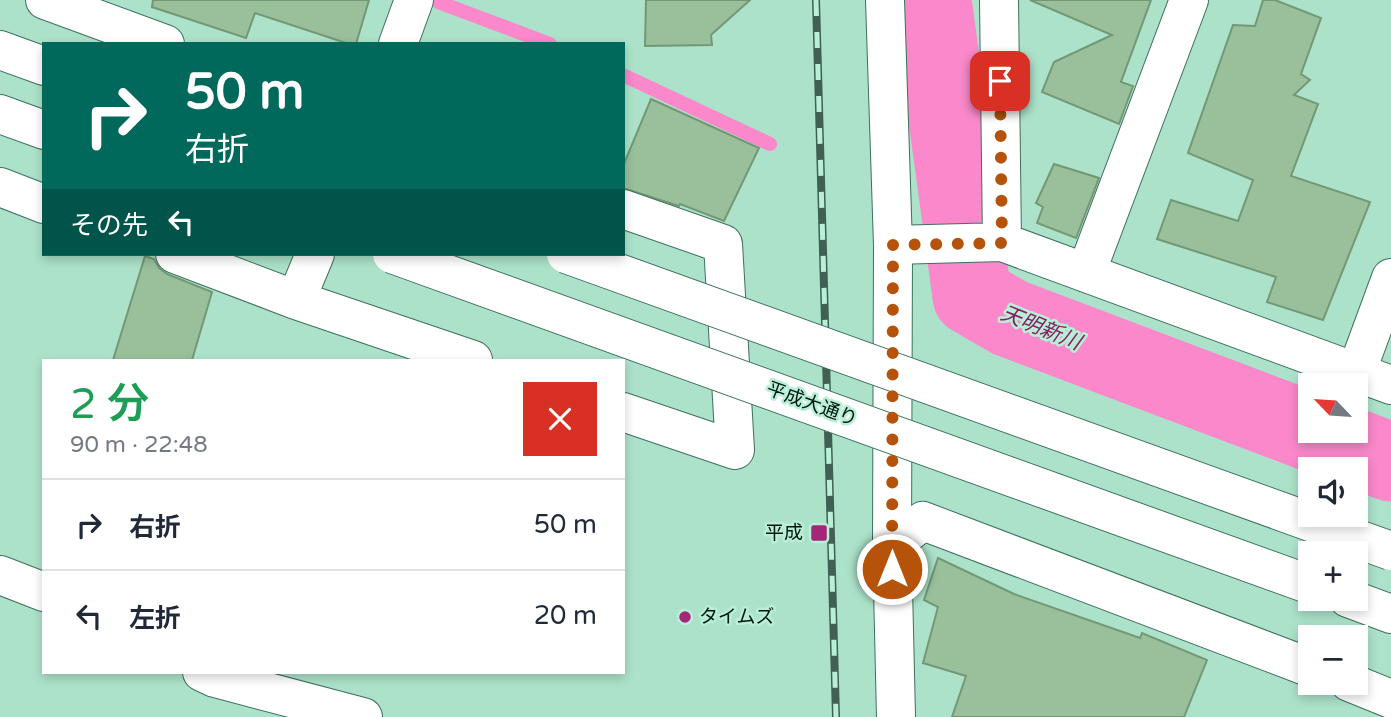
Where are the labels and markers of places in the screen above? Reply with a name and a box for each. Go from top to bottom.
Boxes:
pin [970,51,1030,111]
place label: 平成 [765,522,803,544]
marker: 平成 [809,523,829,543]
place label: タイムズ [699,606,775,628]
marker: タイムズ [677,609,693,625]

